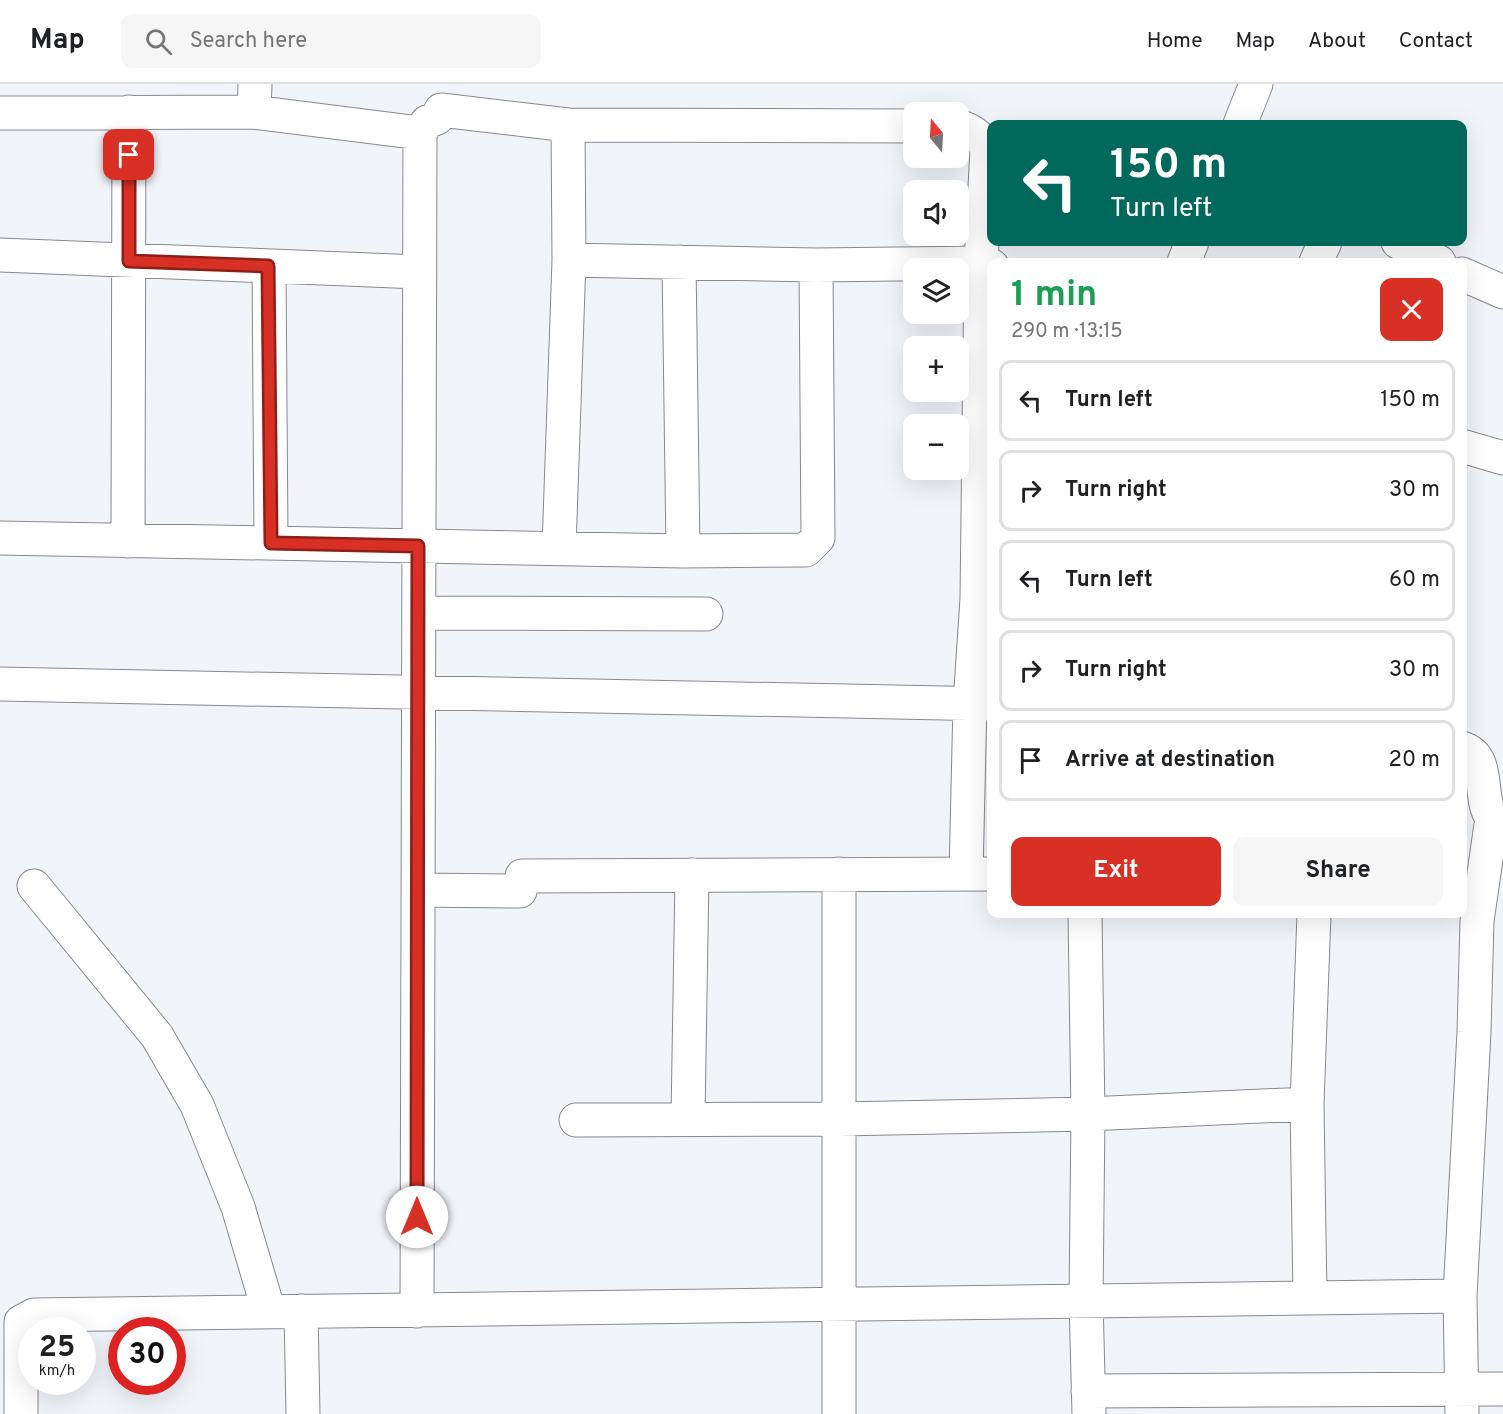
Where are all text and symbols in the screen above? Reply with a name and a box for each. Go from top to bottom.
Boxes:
search box [121,14,541,68]
text: Map [30,23,85,59]
icon: search [142,25,175,58]
text: Search here [190,28,307,55]
text: Home [1147,28,1203,55]
text: Map [1236,28,1275,55]
text: About [1308,28,1366,55]
text: Contact [1399,28,1473,55]
north arrow [903,102,969,168]
map controls [903,102,969,480]
pin [103,129,154,180]
icon: arrive [112,138,145,171]
text: 150 m [1110,140,1227,193]
icon: left [1011,144,1089,222]
button: sound [903,180,969,246]
text: Turn left [1110,192,1212,226]
button: layers [903,258,969,324]
text: 1 min [1011,273,1097,319]
button: close [1380,278,1443,341]
text: 290 m · 13:15 [1011,319,1123,345]
button: + [903,336,969,402]
icon: left [1014,384,1047,417]
text: Turn left [1065,387,1153,414]
text: 150 m [1380,387,1440,414]
button: − [903,414,969,480]
icon: right [1014,474,1047,507]
text: Turn right [1065,477,1167,504]
text: 30 m [1389,477,1440,504]
icon: left [1014,564,1047,597]
text: Turn left [1065,567,1153,594]
text: 60 m [1389,567,1440,594]
icon: right [1014,654,1047,687]
text: Turn right [1065,657,1167,684]
text: 30 m [1389,657,1440,684]
icon: arrive [1014,744,1047,777]
text: Arrive at destination [1065,747,1275,774]
text: 20 m [1389,747,1440,774]
button: Exit [1011,837,1221,906]
button: Share [1233,837,1443,906]
position arrow [385,1185,449,1249]
speed limit sign: 30 [108,1317,186,1395]
text: 25 [39,1330,75,1367]
text: km/h [39,1362,75,1381]

